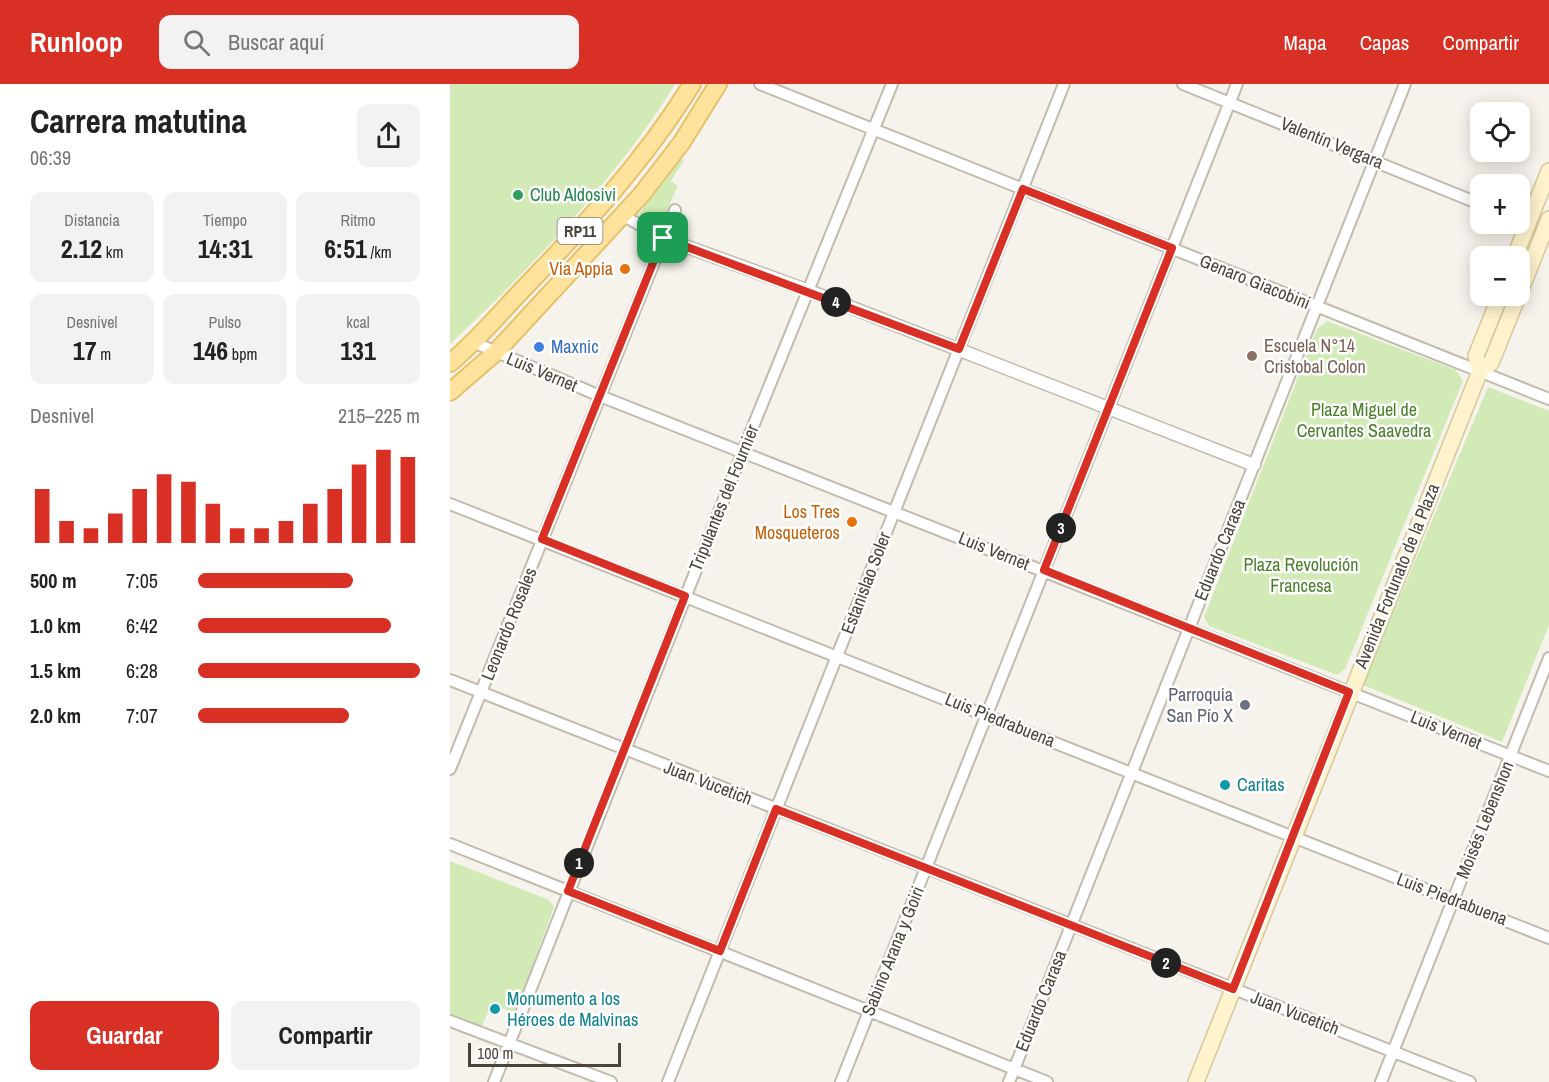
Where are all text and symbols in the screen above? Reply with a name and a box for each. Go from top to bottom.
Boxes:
search box [159,15,579,69]
text: Runloop [30,23,123,61]
icon: search [180,26,213,59]
text: Buscar aquí [228,27,324,57]
text: Mapa [1284,28,1327,57]
text: Capas [1360,28,1409,57]
text: Compartir [1442,28,1519,57]
text: Carrera matutina [30,99,247,143]
map controls [1470,102,1530,306]
button: locate [1470,102,1530,162]
button: share [357,104,420,167]
street label: Valentín Vergara [1277,111,1387,175]
text: 06:39 [30,144,71,171]
button: + [1470,174,1530,234]
place label: Club Aldosivi [530,182,616,207]
marker: Club Aldosivi [511,188,525,202]
text: Distancia [64,209,120,231]
text: Tiempo [203,209,247,231]
text: Ritmo [341,209,376,231]
pin [637,212,688,263]
road number: RP11 [558,218,602,244]
icon: arrive [646,221,679,254]
text: 2.12 [61,231,102,266]
text: 14:31 [198,231,252,266]
text: 6:51 [324,231,367,266]
text: km [102,241,123,263]
text: /km [367,241,392,263]
button: − [1470,246,1530,306]
street label: Genaro Giacobini [1196,248,1314,315]
place label: Via Appia [549,256,613,281]
marker: Via Appia [618,262,632,276]
pin: 4 [821,287,851,317]
text: 4 [832,291,840,313]
text: Desnivel [66,311,118,333]
text: Pulso [209,311,241,333]
text: kcal [346,311,370,333]
text: 17 [73,333,97,368]
text: 146 [193,333,228,368]
text: 131 [340,333,376,368]
place label: Escuela N°14 Cristobal Colon [1264,333,1366,379]
place label: Maxnic [551,334,599,359]
marker: Maxnic [532,340,546,354]
text: m [97,343,111,365]
text: bpm [228,343,257,365]
street label: Luis Vernet [503,345,581,398]
marker: Escuela N°14 Cristobal Colon [1245,349,1259,363]
park label: Plaza Miguel de Cervantes Saavedra [1297,397,1431,443]
text: Desnivel [30,402,94,429]
text: 215–225 m [338,402,420,429]
street label: Tripulantes del Fournier [683,421,764,575]
street label: Avenida Fortunato de la Plaza [1348,480,1445,673]
street label: Eduardo Carasa [1188,495,1251,604]
place label: Los Tres Mosqueteros [755,499,840,545]
pin: 3 [1046,513,1076,543]
marker: Los Tres Mosqueteros [845,515,859,529]
text: 3 [1057,517,1065,539]
street label: Luis Vernet [955,525,1033,576]
street label: Estanislao Soler [835,528,896,637]
park label: Plaza Revolución Francesa [1244,552,1358,598]
street label: Leonardo Rosales [475,564,543,684]
text: 500 m [30,567,77,594]
text: 7:05 [126,567,158,594]
text: 1.0 km [30,612,81,639]
text: 6:42 [126,612,158,639]
text: 1.5 km [30,657,81,684]
text: 6:28 [126,657,158,684]
place label: Parroquia San Pío X [1167,682,1233,728]
street label: Luis Piedrabuena [941,686,1059,753]
marker: Parroquia San Pío X [1238,698,1252,712]
text: 2.0 km [30,702,81,729]
text: 7:07 [126,702,158,729]
street label: Luis Vernet [1407,704,1485,755]
street label: Juan Vucetich [660,754,756,811]
street label: Moisés Lebenshon [1450,757,1519,882]
place label: Caritas [1237,772,1285,797]
marker: Caritas [1218,778,1232,792]
pin: 1 [564,848,594,878]
text: 1 [575,852,583,874]
street label: Luis Piedrabuena [1393,866,1511,931]
street label: Sabino Arana y Goiri [855,882,930,1019]
street label: Eduardo Carasa [1009,946,1072,1055]
pin: 2 [1151,948,1181,978]
text: 2 [1162,952,1170,974]
street label: Juan Vucetich [1247,984,1343,1041]
place label: Monumento a los Héroes de Malvinas [507,986,638,1032]
button: Guardar [30,1001,219,1070]
button: Compartir [231,1001,420,1070]
marker: Monumento a los Héroes de Malvinas [488,1002,502,1016]
scale bar [468,1040,621,1068]
text: 100 m [477,1042,513,1064]

